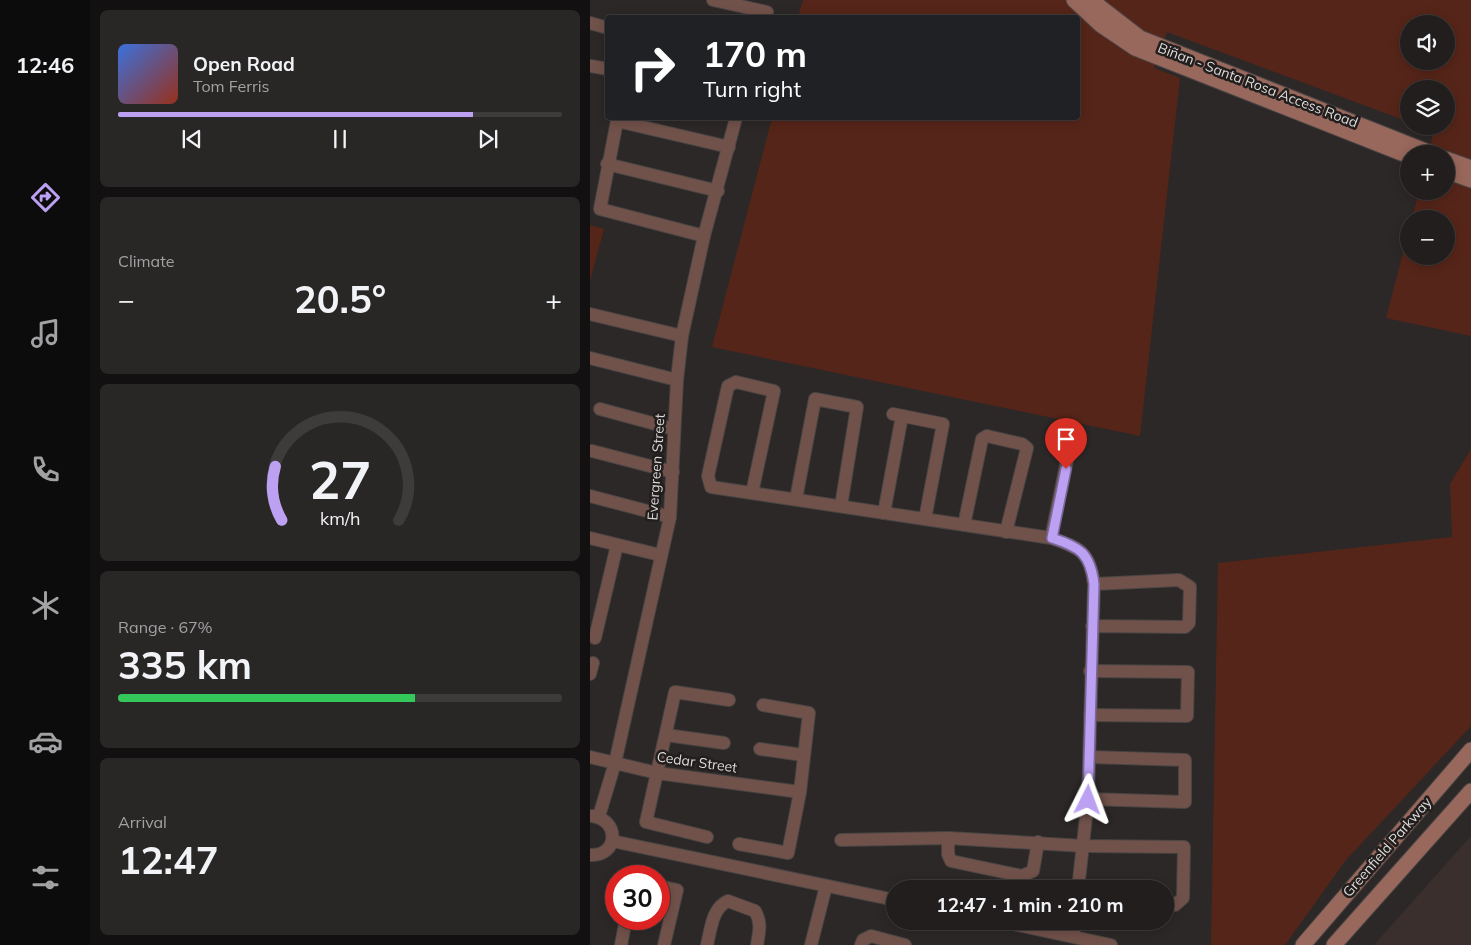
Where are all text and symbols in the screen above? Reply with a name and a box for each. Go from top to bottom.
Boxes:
map controls [1400,15,1455,265]
button: sound [1400,15,1455,70]
text: 170 m [703,32,807,76]
icon: right [620,35,685,100]
street label: Biñan - Santa Rosa Access Road [1155,38,1361,132]
text: 12:46 [16,51,74,79]
text: Open Road [193,52,295,76]
text: Turn right [703,75,801,103]
text: Tom Ferris [193,76,270,96]
button: layers [1400,80,1455,135]
icon: previous [178,125,206,153]
icon: pause [326,125,354,153]
icon: next [474,125,502,153]
button: + [1400,145,1455,200]
icon: directions [28,180,63,215]
button: − [1400,210,1455,265]
text: Climate [118,251,174,271]
text: 20.5° [294,275,386,323]
text: − [118,282,135,317]
text: + [545,282,562,317]
icon: music [28,316,63,351]
street label: Evergreen Street [643,413,669,521]
pin [1045,418,1087,469]
icon: arrive [1052,425,1080,453]
text: 27 [309,447,371,512]
icon: phone [28,452,63,487]
text: km/h [320,507,360,529]
icon: climate [28,588,63,623]
text: Range · 67% [118,617,213,637]
text: 335 km [118,641,252,689]
icon: car [28,724,63,759]
street label: Cedar Street [656,747,738,777]
position arrow [1061,773,1113,825]
street label: Greenfield Parkway [1339,793,1436,901]
text: Arrival [118,812,167,832]
text: 12:47 [118,836,219,884]
icon: filters [28,860,63,895]
speed limit sign: 30 [605,865,670,930]
text: 12:47 · 1 min · 210 m [936,893,1124,917]

